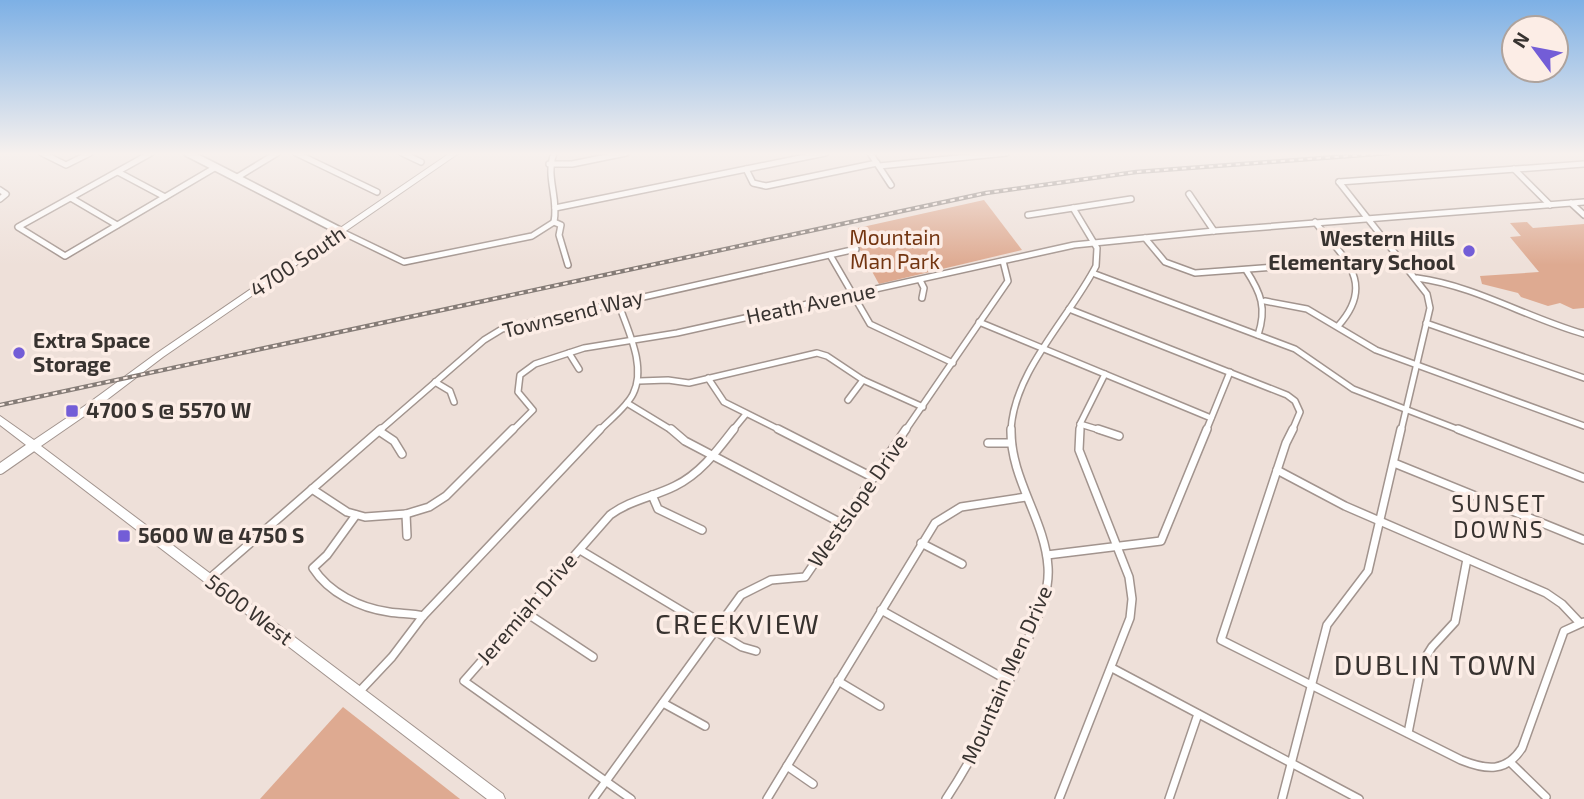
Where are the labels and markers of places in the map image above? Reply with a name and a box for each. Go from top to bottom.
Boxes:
place label: Western Hills Elementary School [1268,225,1455,275]
marker: Western Hills Elementary School [1461,243,1477,259]
place label: Extra Space Storage [33,327,150,376]
marker: Extra Space Storage [11,345,27,361]
place label: 4700 S @ 5570 W [86,397,251,422]
marker: 4700 S @ 5570 W [64,403,80,419]
place label: 5600 W @ 4750 S [138,522,304,547]
marker: 5600 W @ 4750 S [116,528,132,544]

